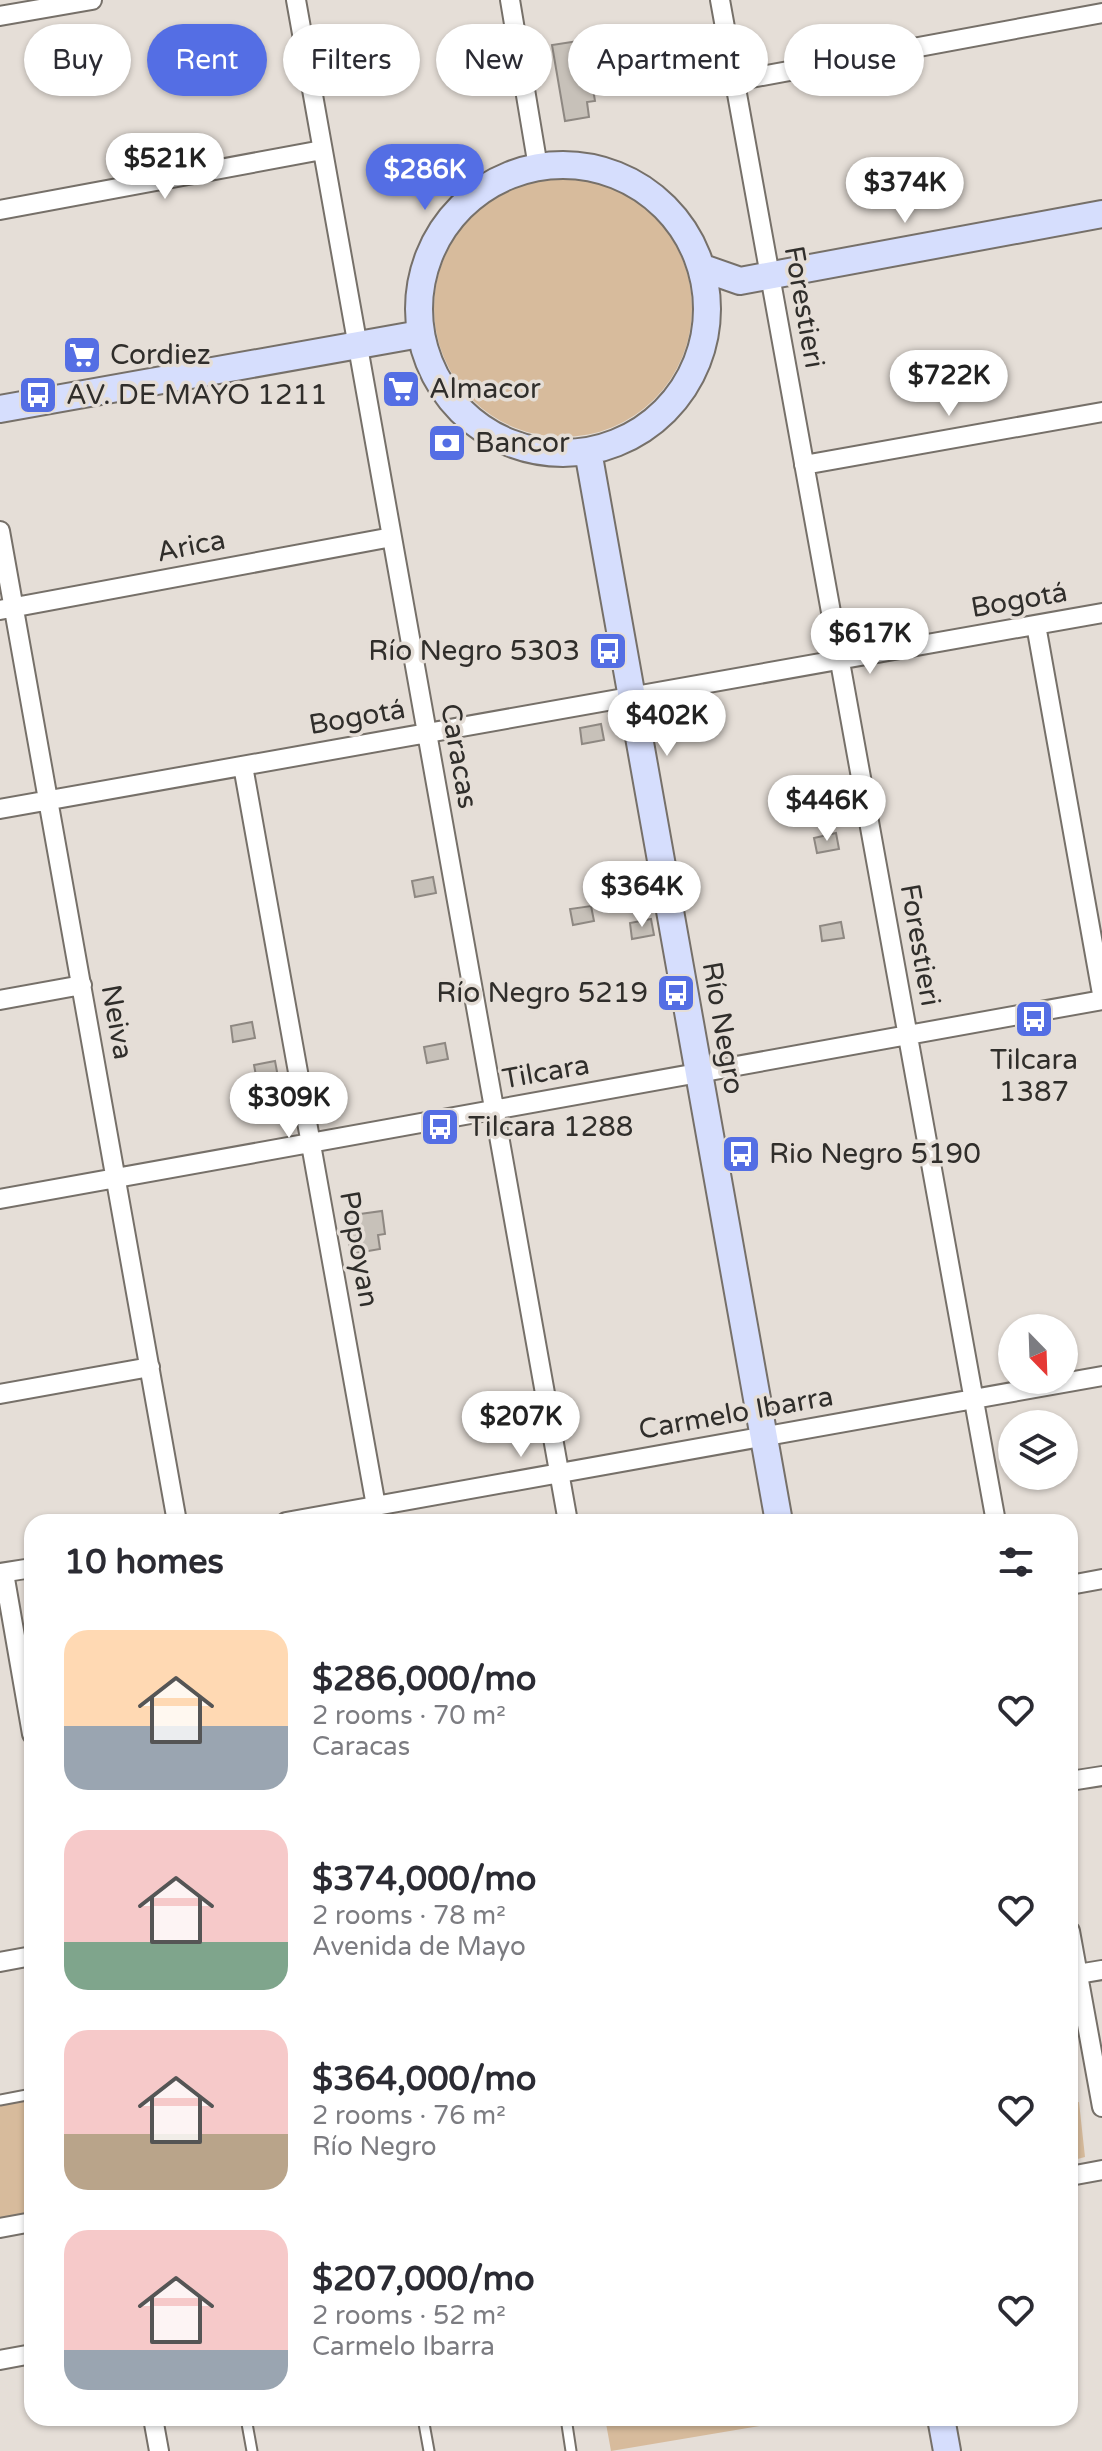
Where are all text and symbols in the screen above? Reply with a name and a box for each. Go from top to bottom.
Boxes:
chip: Buy [24,24,131,96]
chip: Rent [147,24,267,96]
chip: Filters [283,24,420,96]
chip: New [436,24,552,96]
chip: Apartment [568,24,768,96]
chip: House [784,24,924,96]
pin: $521K [109,133,221,201]
text: $521K [124,143,206,174]
pin: $286K [369,144,481,212]
text: $286K [384,154,466,185]
pin: $374K [849,157,961,225]
text: $374K [864,167,946,198]
street label: Forestieri [777,243,831,371]
supermarket icon: Cordiez [61,334,103,376]
place label: Cordiez [110,338,211,372]
pin: $722K [893,350,1005,418]
text: $722K [908,360,990,391]
supermarket icon: Almacor [380,368,422,410]
place label: Almacor [429,372,541,406]
bus stop icon: AV. DE MAYO 1211 [17,374,59,416]
place label: AV. DE MAYO 1211 [66,378,328,412]
bank icon: Bancor [426,422,468,464]
place label: Bancor [475,426,570,460]
street label: Arica [154,523,228,569]
street label: Bogotá [968,575,1070,625]
pin: $617K [814,608,926,676]
text: $617K [829,618,911,649]
bus stop icon: Río Negro 5303 [587,630,629,672]
place label: Río Negro 5303 [368,634,580,668]
pin: $402K [611,690,723,758]
street label: Bogotá [306,692,408,742]
text: $402K [626,700,708,731]
street label: Caracas [433,701,485,811]
pin: $446K [771,775,883,843]
text: $446K [786,785,868,816]
pin: $364K [586,861,698,929]
text: $364K [601,871,683,902]
street label: Forestieri [893,881,947,1009]
street label: Río Negro [695,959,751,1097]
bus stop icon: Río Negro 5219 [655,972,697,1014]
place label: Río Negro 5219 [436,976,648,1010]
street label: Neiva [94,982,140,1062]
bus stop icon: Tilcara 1387 [1013,998,1055,1040]
place label: Tilcara 1387 [990,1043,1078,1109]
street label: Tilcara [500,1048,592,1096]
pin: $309K [233,1072,345,1140]
text: $309K [248,1082,330,1113]
bus stop icon: Tilcara 1288 [419,1106,461,1148]
place label: Tilcara 1288 [468,1110,633,1144]
bus stop icon: Rio Negro 5190 [720,1133,762,1175]
place label: Rio Negro 5190 [769,1137,981,1171]
street label: Popoyan [332,1188,386,1310]
north arrow [998,1314,1078,1394]
map controls [998,1314,1078,1490]
street label: Carmelo Ibarra [636,1379,836,1447]
pin: $207K [465,1391,577,1459]
text: $207K [480,1401,562,1432]
button: layers [998,1410,1078,1490]
icon: filters [994,1540,1038,1584]
text: 10 homes [64,1542,224,1583]
text: $286,000/mo [312,1659,536,1700]
icon: home [128,1662,224,1758]
icon: heart [994,1688,1038,1732]
text: 2 rooms · 70 m² [312,1700,506,1731]
text: Caracas [312,1731,410,1762]
text: $374,000/mo [312,1859,536,1900]
icon: home [128,1862,224,1958]
icon: heart [994,1888,1038,1932]
text: 2 rooms · 78 m² [312,1900,506,1931]
text: Avenida de Mayo [312,1931,526,1962]
text: $364,000/mo [312,2059,536,2100]
icon: home [128,2062,224,2158]
icon: heart [994,2088,1038,2132]
text: 2 rooms · 76 m² [312,2100,506,2131]
text: Río Negro [312,2131,437,2162]
text: $207,000/mo [312,2259,535,2300]
icon: home [128,2262,224,2358]
icon: heart [994,2288,1038,2332]
text: 2 rooms · 52 m² [312,2300,506,2331]
text: Carmelo Ibarra [312,2331,495,2362]

